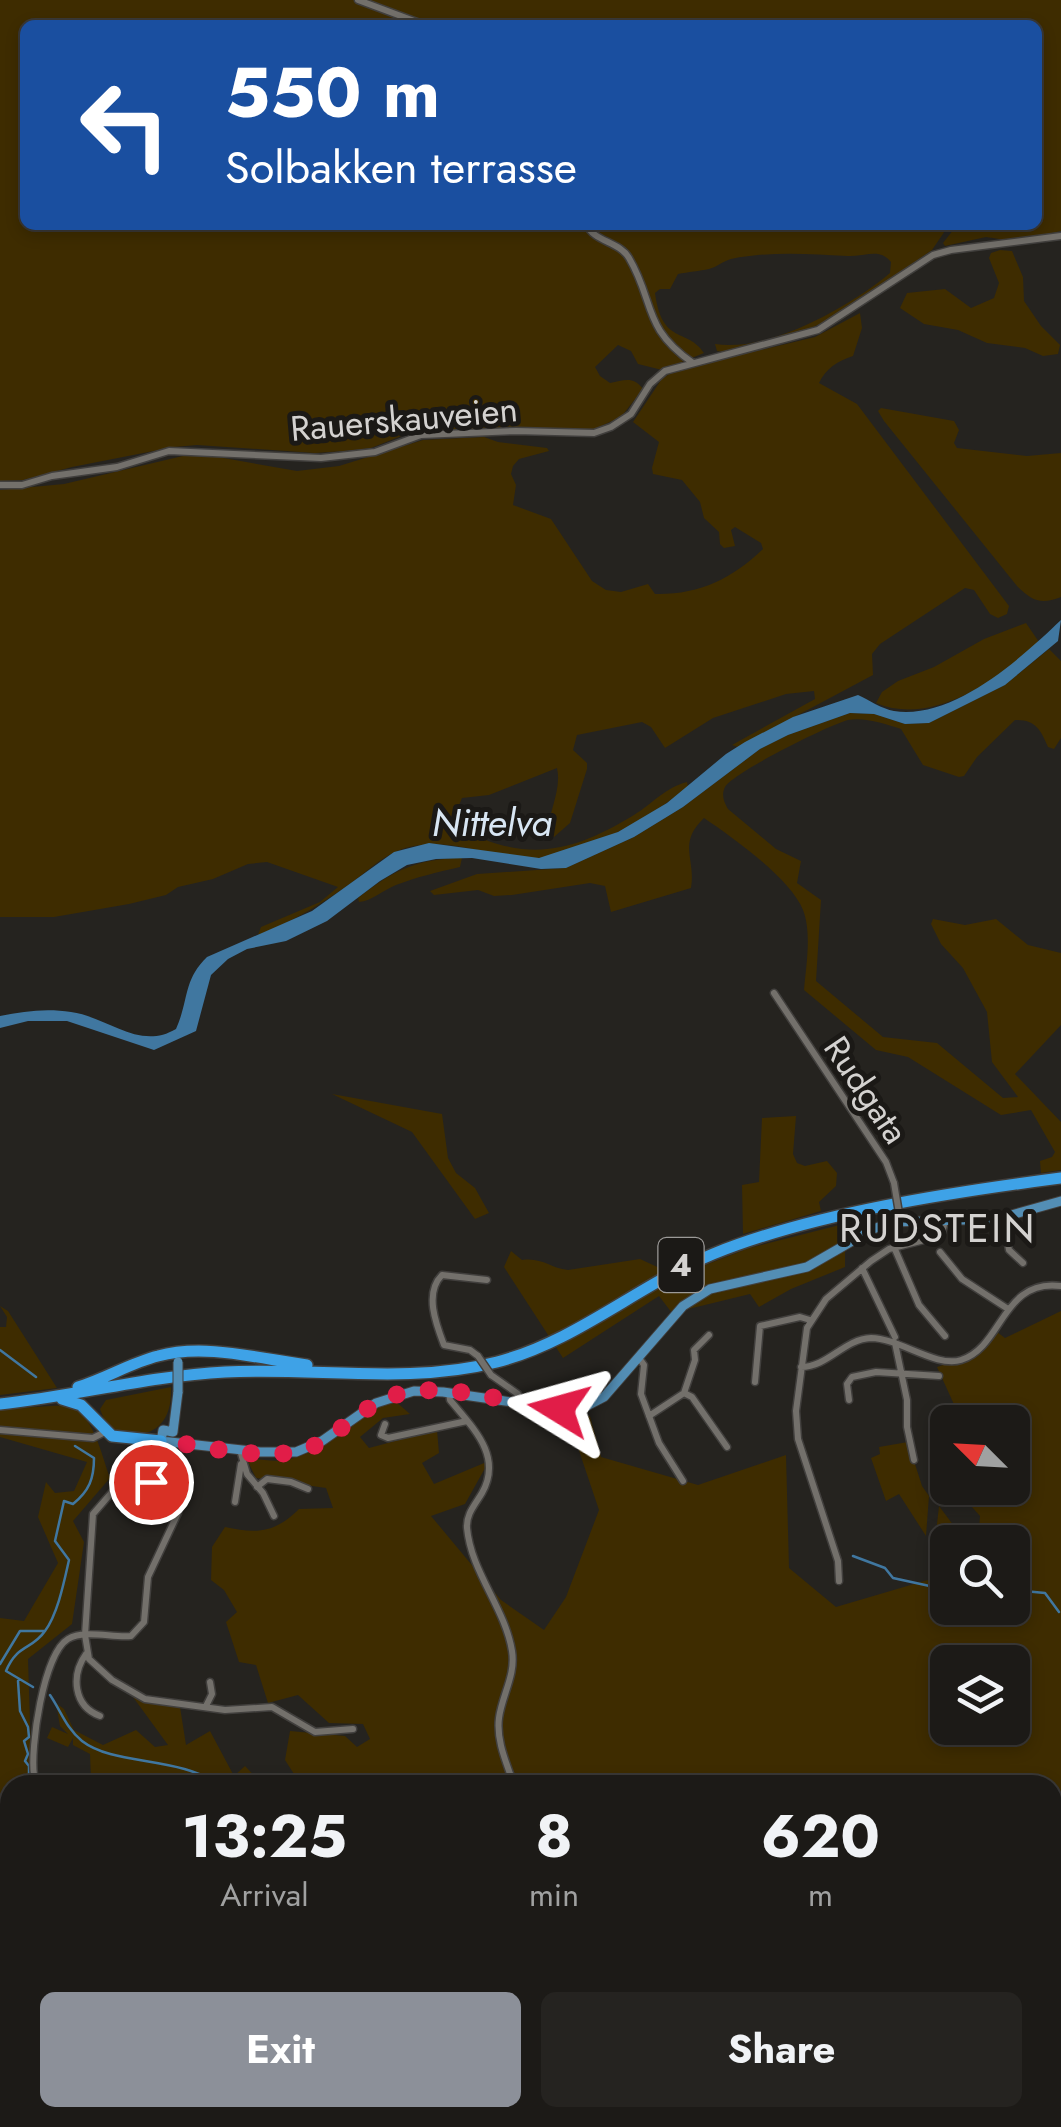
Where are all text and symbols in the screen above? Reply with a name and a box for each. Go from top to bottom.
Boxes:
text: 550 m [225,42,440,143]
icon: left [60,60,190,190]
text: Solbakken terrasse [225,135,577,200]
street label: Rauerskauveien [288,384,520,454]
water label: Nittelva [432,795,552,850]
street label: Rudgata [812,1026,920,1154]
district label: RUDSTEIN [839,1199,1037,1257]
road number: 4 [658,1238,704,1292]
position arrow [507,1357,611,1461]
north arrow [930,1405,1030,1505]
map controls [930,1405,1030,1745]
pin [109,1440,194,1525]
icon: arrive [124,1455,179,1510]
button: search [930,1525,1030,1625]
button: layers [930,1645,1030,1745]
text: 13:25 [182,1793,347,1880]
text: 8 [535,1793,573,1880]
text: 620 [761,1793,880,1880]
text: Arrival [220,1872,309,1918]
text: min [529,1872,579,1918]
text: m [808,1872,833,1918]
button: Exit [40,1992,521,2107]
button: Share [541,1992,1022,2107]

